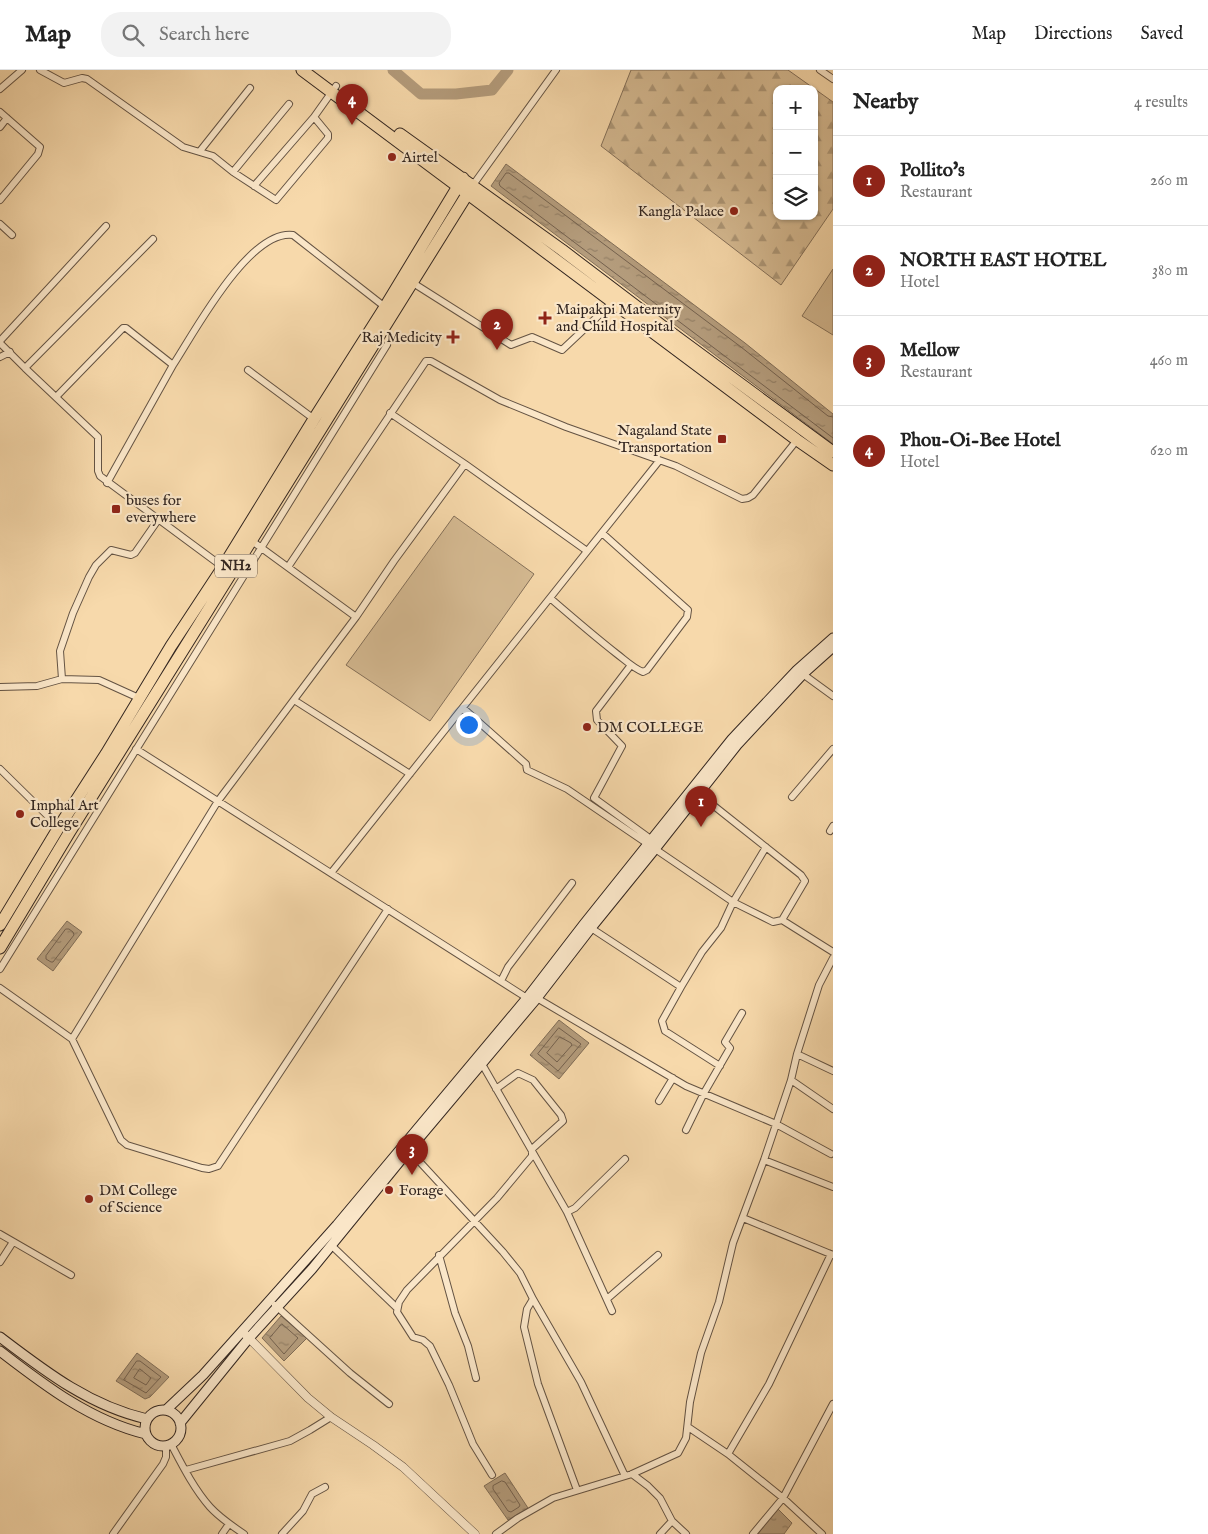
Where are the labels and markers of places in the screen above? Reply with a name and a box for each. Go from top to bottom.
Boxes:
pin: 4 [336,84,368,125]
place label: Airtel [401,148,439,167]
marker: Airtel [386,151,398,163]
place label: Kangla Palace [638,202,724,221]
marker: Kangla Palace [728,205,740,217]
place label: Maipakpi Maternity and Child Hospital [556,300,682,336]
pin: 2 [481,309,513,350]
marker: Maipakpi Maternity and Child Hospital [538,311,552,325]
place label: Raj Medicity [362,328,443,347]
marker: Raj Medicity [446,330,460,344]
place label: Nagaland State Transportation [617,421,712,457]
marker: Nagaland State Transportation [716,433,728,445]
place label: buses for everywhere [126,491,196,527]
marker: buses for everywhere [110,503,122,515]
place label: DM COLLEGE [597,718,703,737]
marker: DM COLLEGE [581,721,593,733]
pin: 1 [685,786,717,827]
place label: Imphal Art College [30,796,99,832]
marker: Imphal Art College [14,808,26,820]
pin: 3 [396,1134,428,1175]
place label: DM College of Science [99,1181,177,1217]
place label: Forage [399,1181,444,1200]
marker: Forage [383,1184,395,1196]
marker: DM College of Science [83,1193,95,1205]

